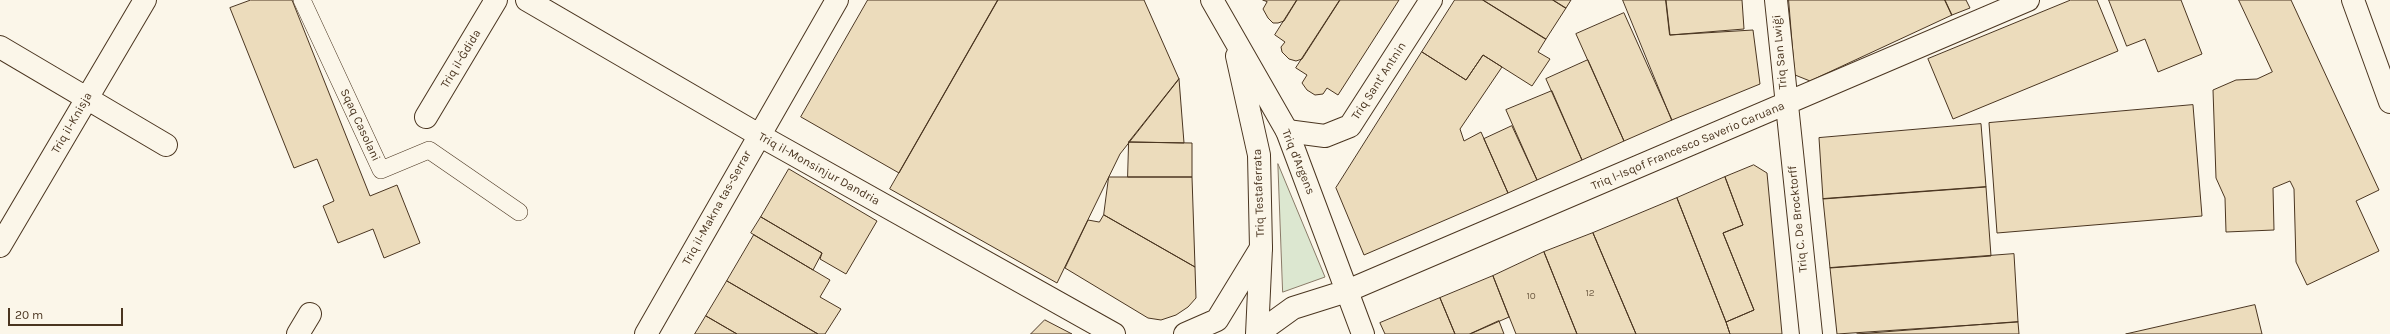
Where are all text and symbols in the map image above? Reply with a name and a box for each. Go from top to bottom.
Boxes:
street label: Triq San Lwiġi [1770,14,1790,90]
street label: Triq il-Ġdida [438,27,484,91]
street label: Triq Sant' Antnin [1349,39,1409,123]
street label: Sqaq Casolani [337,86,383,164]
street label: Triq il-Knisja [49,90,95,156]
street label: Triq l-Isqof Francesco Saverio Caruana [1589,99,1787,193]
street label: Triq d'Argens [1278,127,1318,197]
street label: Triq il-Monsinjur Dandria [756,130,882,208]
street label: Triq il-Makna tas-Serrar [679,148,755,268]
street label: Triq Testaferrata [1250,149,1268,237]
street label: Triq C. De Brocktorff [1785,165,1811,273]
house number: 12 [1585,287,1595,299]
house number: 10 [1526,290,1536,302]
scale bar [10,300,125,326]
text: 20 m [15,308,43,322]

